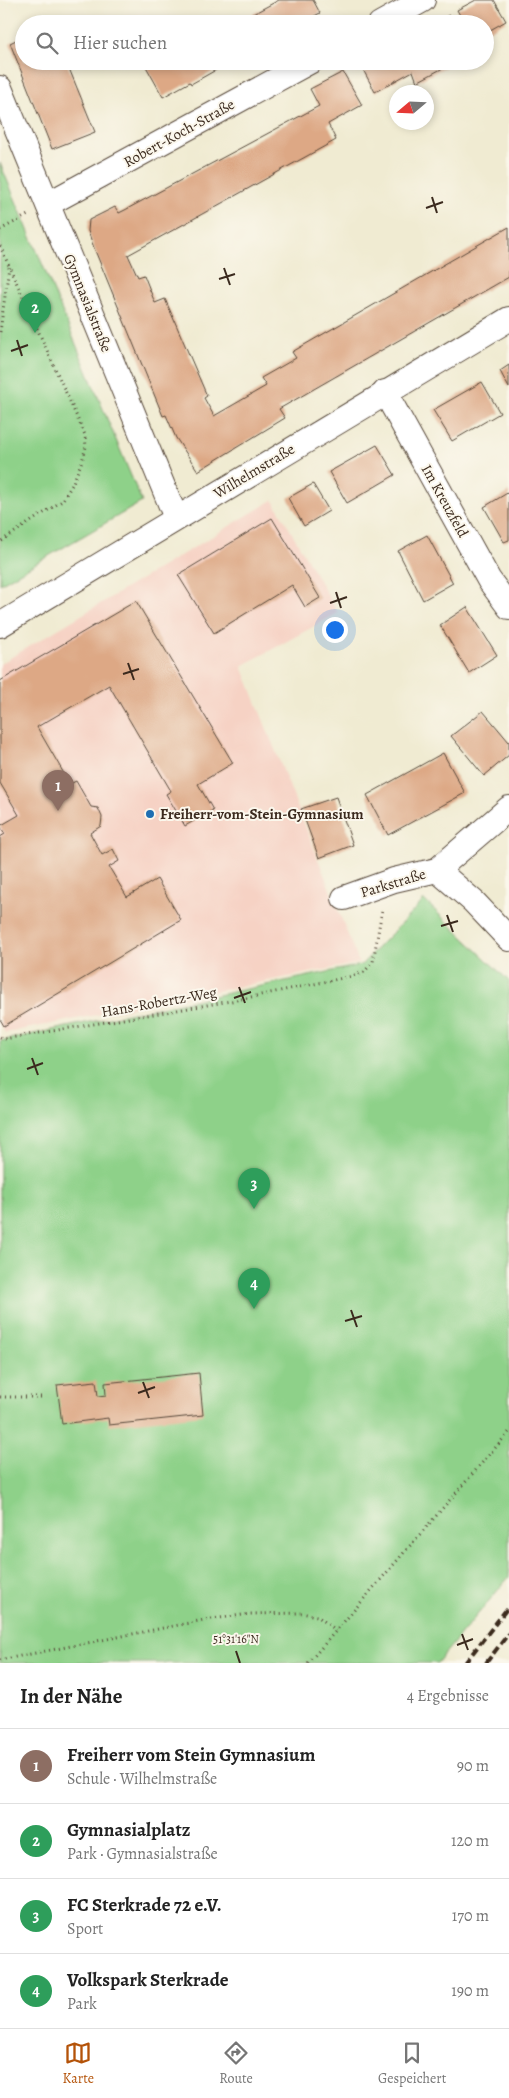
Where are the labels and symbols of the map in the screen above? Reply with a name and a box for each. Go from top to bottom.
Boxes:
north arrow [389,85,434,130]
street label: Robert-Koch-Straße [120,94,238,172]
street label: Gymnasialstraße [59,251,117,355]
pin: 2 [19,292,51,333]
street label: Wilhelmstraße [209,439,299,504]
street label: Im Kreuzfeld [417,461,474,542]
your location [322,617,348,643]
pin: 1 [42,770,74,811]
place label: Freiherr-vom-Stein-Gymnasium [160,804,364,824]
marker: Freiherr-vom-Stein-Gymnasium [144,808,156,820]
street label: Parkstraße [358,864,428,902]
street label: Hans-Robertz-Weg [100,982,219,1022]
pin: 3 [238,1168,270,1209]
pin: 4 [238,1268,270,1309]
text: 51°31'16"N [213,1631,259,1647]

